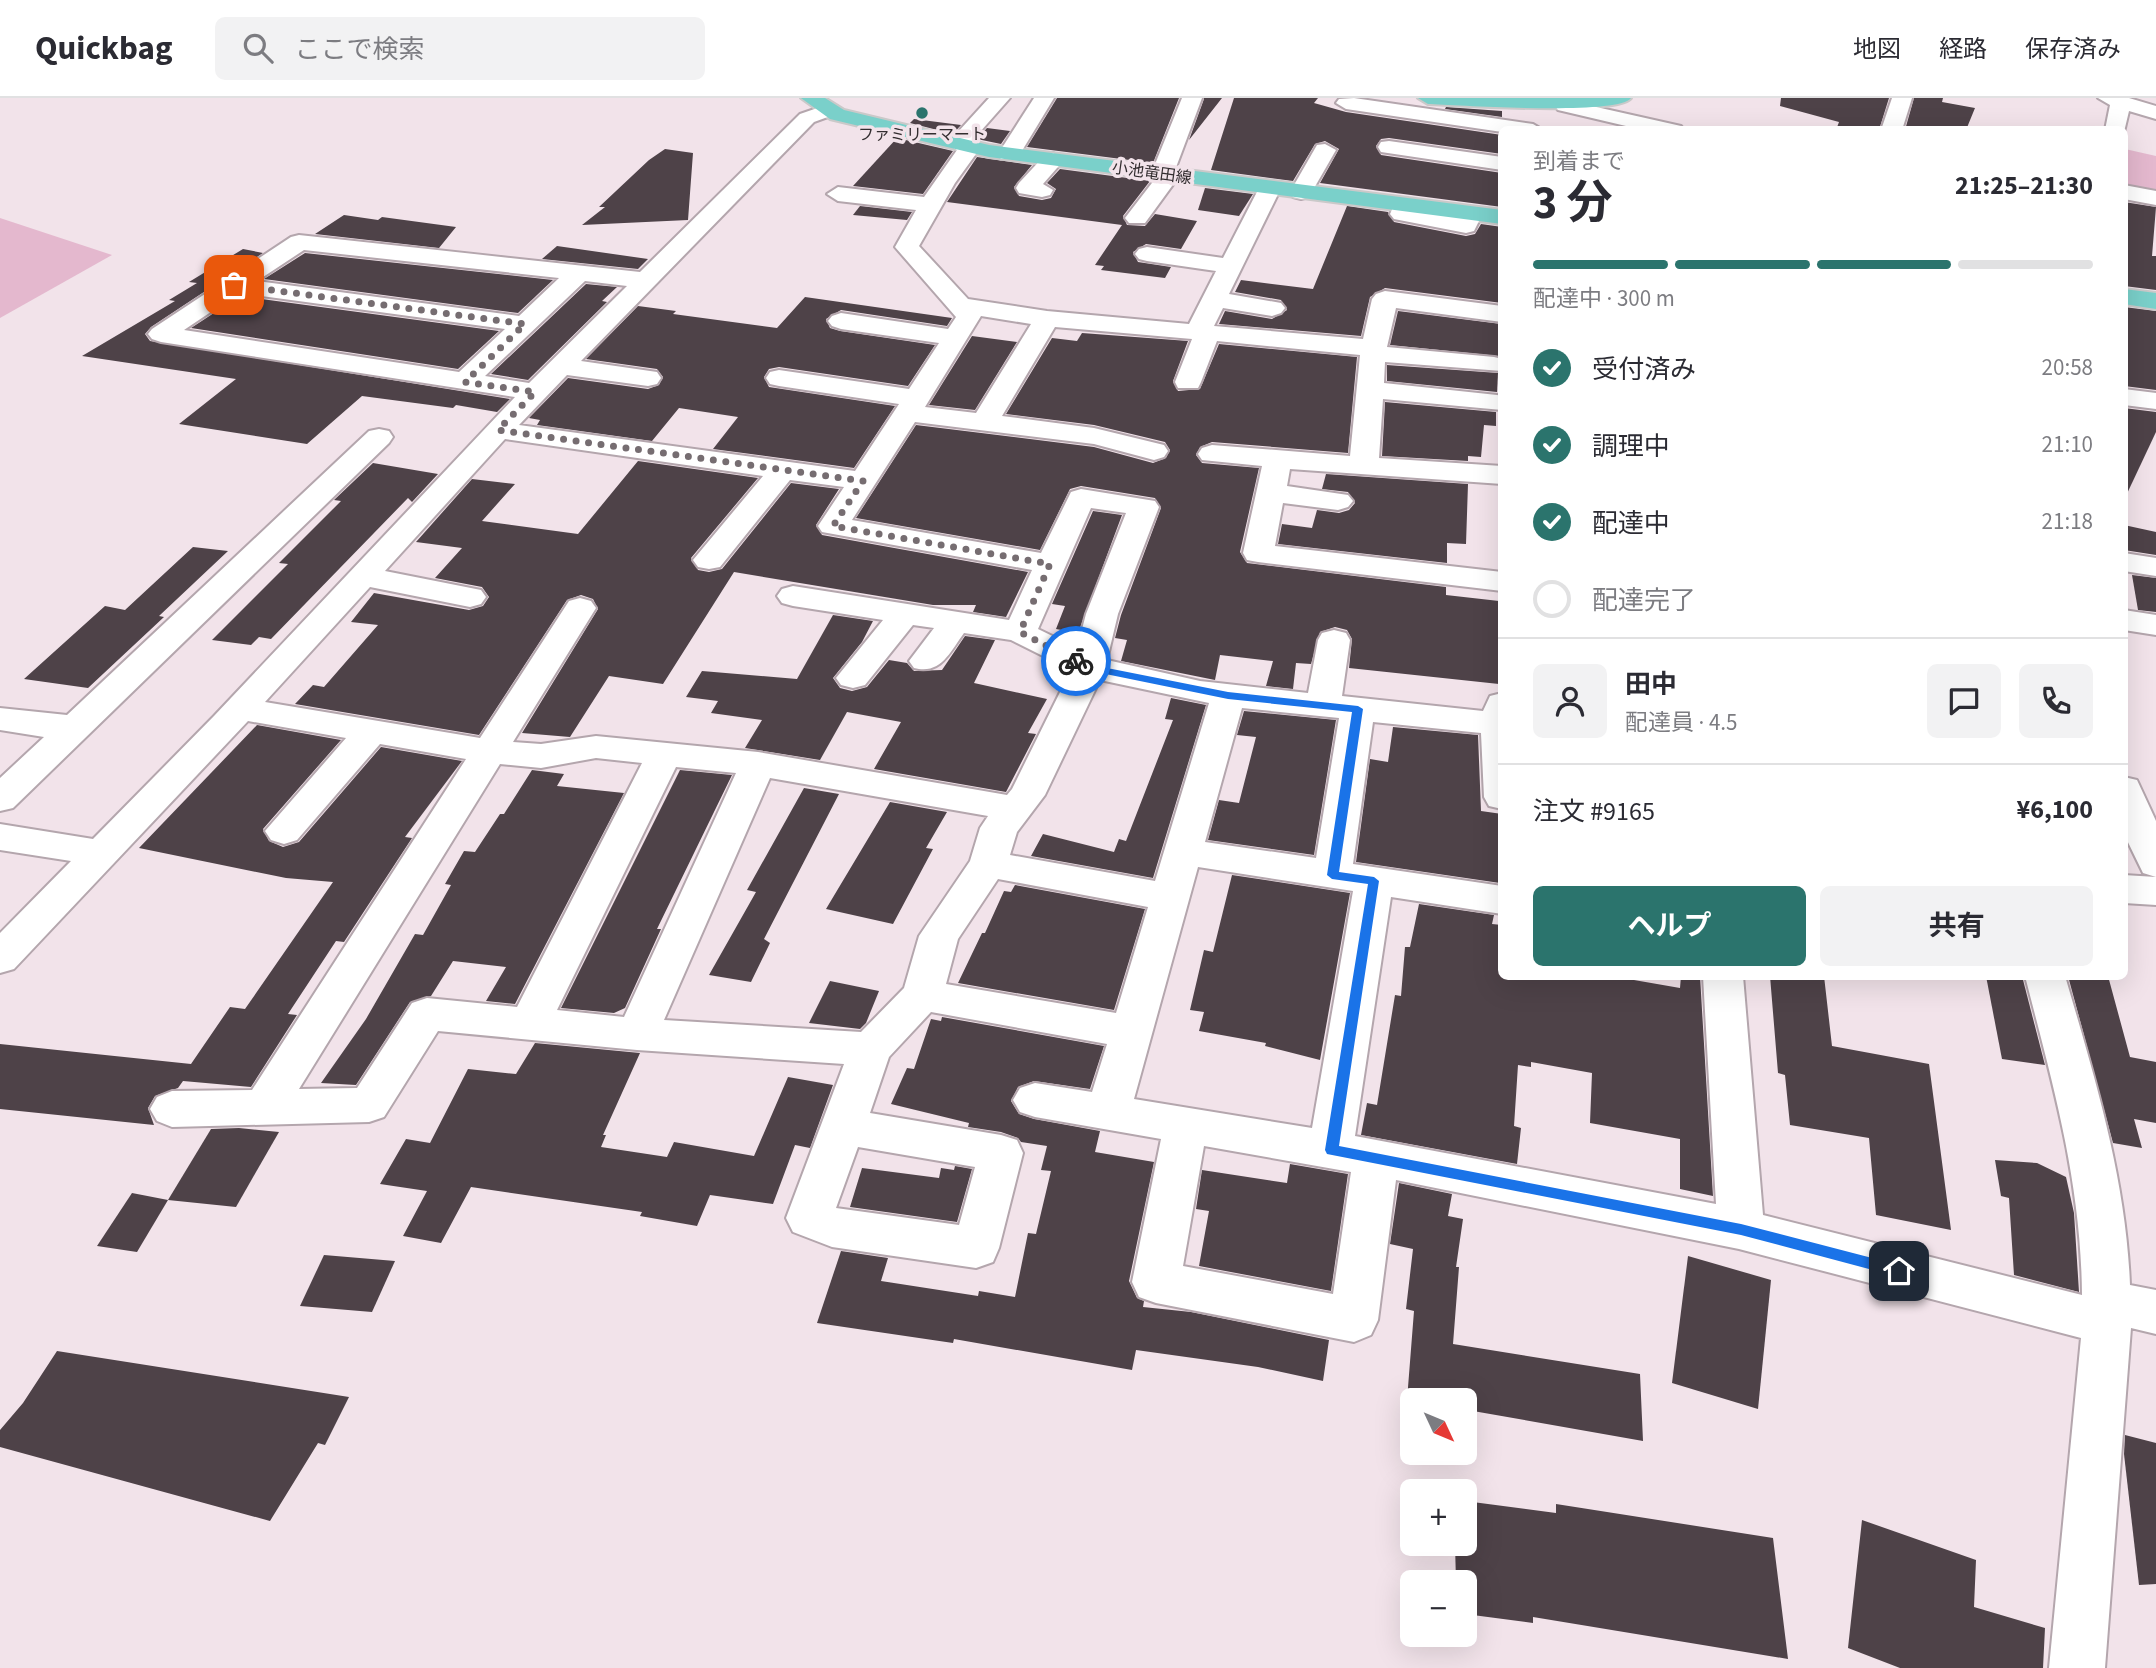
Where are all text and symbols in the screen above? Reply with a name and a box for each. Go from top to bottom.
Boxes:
search box [215,17,705,80]
text: Quickbag [35,25,173,72]
icon: search [239,29,277,67]
text: ここで検索 [295,31,425,68]
text: 地図 [1853,32,1901,67]
text: 経路 [1939,32,1987,67]
text: 保存済み [2025,32,2121,67]
marker: ファミリーマート [914,105,930,121]
place label: ファミリーマート [858,124,986,146]
text: 到着まで [1533,145,1625,178]
street label: 小池竜田線 [1111,157,1193,189]
text: 21:25–21:30 [1955,167,2093,204]
text: 3 分 [1533,171,1613,236]
pin [204,255,264,315]
icon: bag [215,266,253,304]
text: 配達中 · 300 m [1533,282,1675,315]
icon: check [1533,349,1571,387]
text: 受付済み [1592,351,1696,388]
text: 20:58 [2042,351,2093,384]
icon: check [1533,426,1571,464]
text: 調理中 [1592,428,1670,465]
text: 21:10 [2042,428,2093,461]
icon: check [1533,503,1571,541]
text: 配達中 [1592,505,1670,542]
text: 21:18 [2042,505,2093,538]
text: 配達完了 [1592,582,1696,619]
courier [1041,626,1111,696]
icon: bike [1057,642,1095,680]
button: person [1533,664,1607,738]
button: chat [1927,664,2001,738]
button: phone [2019,664,2093,738]
text: 田中 [1625,666,1677,703]
text: 配達員 · 4.5 [1625,706,1738,739]
text: ¥6,100 [2017,791,2093,828]
text: 注文 #9165 [1533,793,1655,830]
button: ヘルプ [1533,886,1806,966]
button: 共有 [1820,886,2093,966]
pin [1869,1241,1929,1301]
icon: home [1880,1252,1918,1290]
north arrow [1400,1388,1477,1465]
map controls [1400,1388,1477,1647]
button: + [1400,1479,1477,1556]
button: − [1400,1570,1477,1647]

